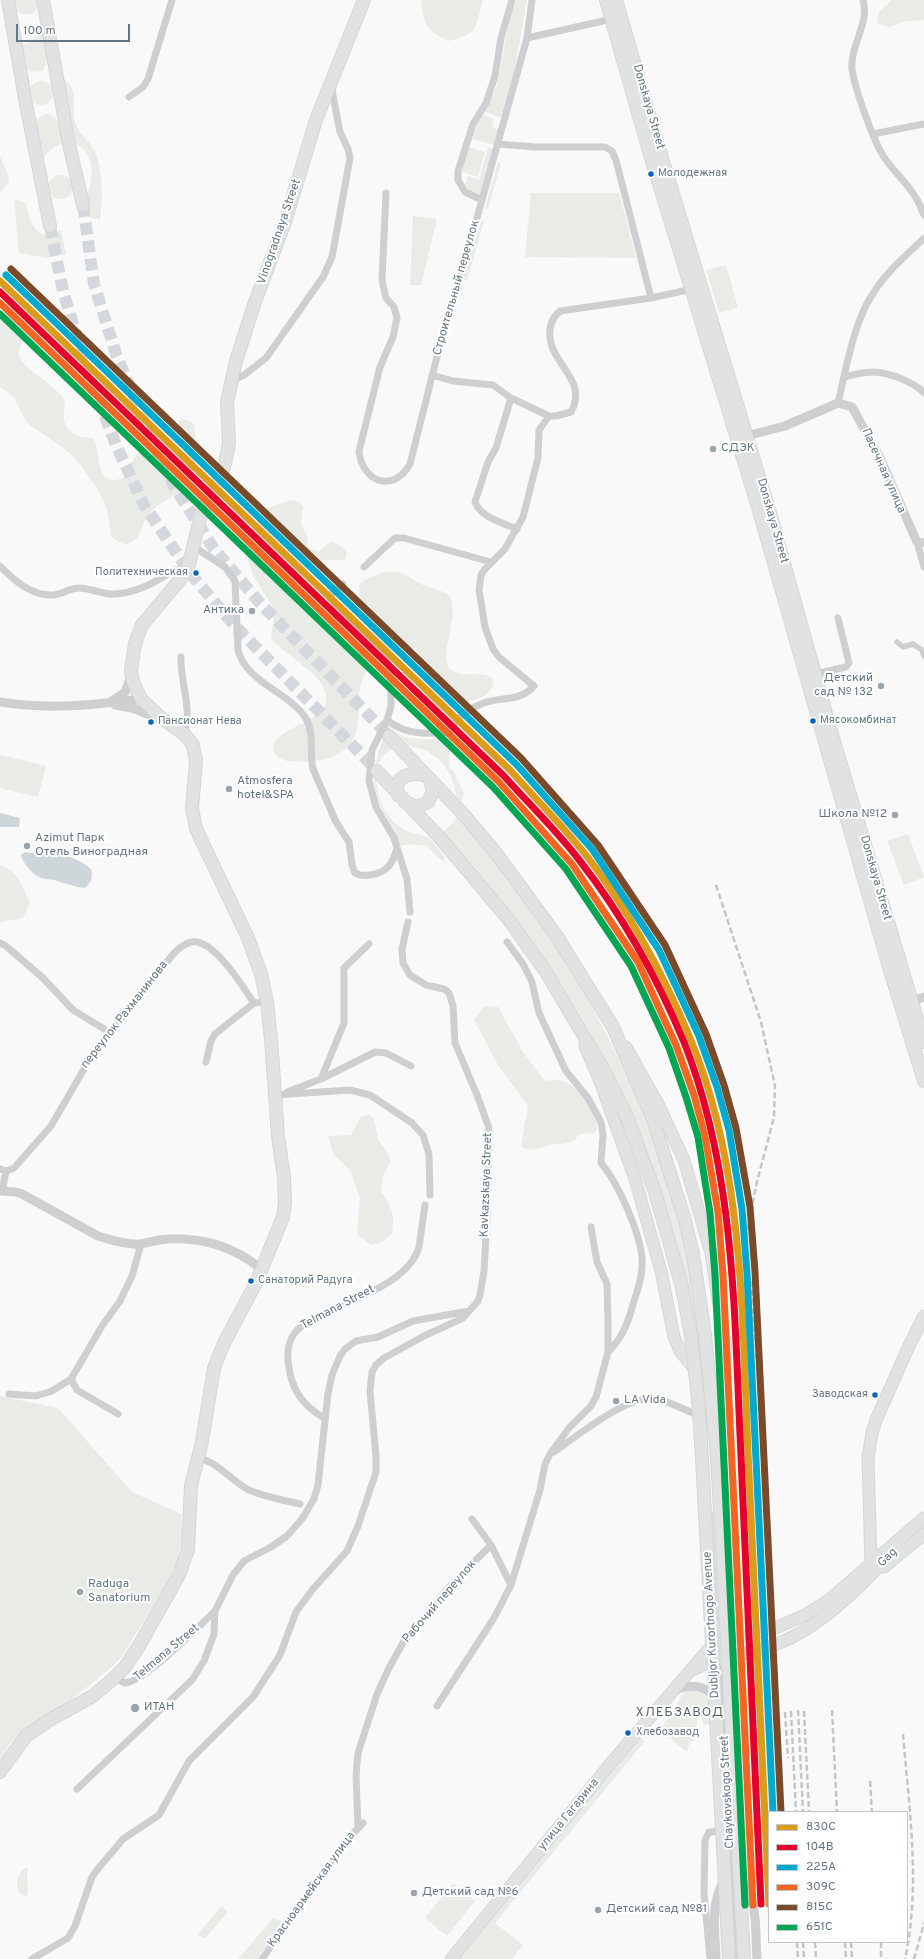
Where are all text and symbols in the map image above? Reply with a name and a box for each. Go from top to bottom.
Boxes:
scale bar [18,16,132,42]
text: 100 m [23,23,56,39]
street label: Donskaya Street [629,63,667,151]
place label: Молодежная [658,167,727,181]
marker: Молодежная [646,169,656,179]
street label: Vinogradnaya Street [255,177,305,287]
street label: Строительный переулок [431,219,483,357]
street label: Пасечная улица [858,426,908,516]
place label: СДЭК [721,442,755,456]
marker: СДЭК [708,444,718,454]
street label: Donskaya Street [753,477,791,565]
place label: Политехническая [95,566,188,580]
marker: Политехническая [191,568,201,578]
place label: Антика [203,604,244,618]
marker: Антика [247,606,257,616]
place label: Детский сад № 132 [814,672,873,700]
marker: Детский сад № 132 [876,681,886,691]
place label: Мясокомбинат [820,714,897,728]
place label: Пансионат Нева [158,715,242,729]
marker: Мясокомбинат [808,716,818,726]
marker: Пансионат Нева [146,717,156,727]
place label: Atmosfera hotel&SPA [237,775,294,803]
marker: Atmosfera hotel&SPA [224,784,234,794]
place label: Школа №12 [819,808,887,822]
marker: Школа №12 [890,810,900,820]
place label: Azimut Парк Отель Виноградная [35,832,148,860]
street label: Donskaya Street [856,834,894,922]
marker: Azimut Парк Отель Виноградная [22,841,32,851]
street label: переулок Рахманинова [78,958,172,1072]
street label: Kavkazskaya Street [478,1132,496,1238]
place label: Санаторий Радуга [258,1274,353,1288]
marker: Санаторий Радуга [246,1276,256,1286]
street label: Telmana Street [299,1283,377,1333]
place label: Заводская [812,1388,868,1402]
marker: Заводская [870,1390,880,1400]
place label: LA Vida [624,1394,666,1408]
marker: LA Vida [611,1396,621,1406]
street label: Gag [875,1545,901,1571]
street label: Dubljor Kurortnogo Avenue [701,1551,723,1699]
street label: Рабочий переулок [400,1558,480,1646]
place label: Raduga Sanatorium [88,1578,150,1606]
marker: Raduga Sanatorium [75,1587,85,1597]
street label: Telmana Street [131,1621,203,1685]
place label: ИТАН [144,1701,174,1715]
marker: ИТАН [129,1702,141,1714]
district label: ХЛЕБЗАВОД [636,1705,724,1721]
place label: Хлебозавод [636,1726,699,1740]
marker: Хлебозавод [623,1728,633,1738]
street label: Chaykovskogo Street [718,1735,738,1849]
street label: улица Гагарина [535,1776,603,1854]
legend [768,1811,908,1943]
text: 830С [806,1819,836,1835]
street label: Красноармейская улица [265,1829,359,1951]
text: 104В [806,1839,834,1855]
text: 225А [806,1859,836,1875]
text: 309С [806,1879,836,1895]
place label: Детский сад №6 [422,1886,519,1900]
marker: Детский сад №6 [409,1888,419,1898]
text: 815С [806,1899,833,1915]
place label: Детский сад №81 [606,1903,707,1917]
marker: Детский сад №81 [593,1905,603,1915]
text: 651С [806,1919,833,1935]

